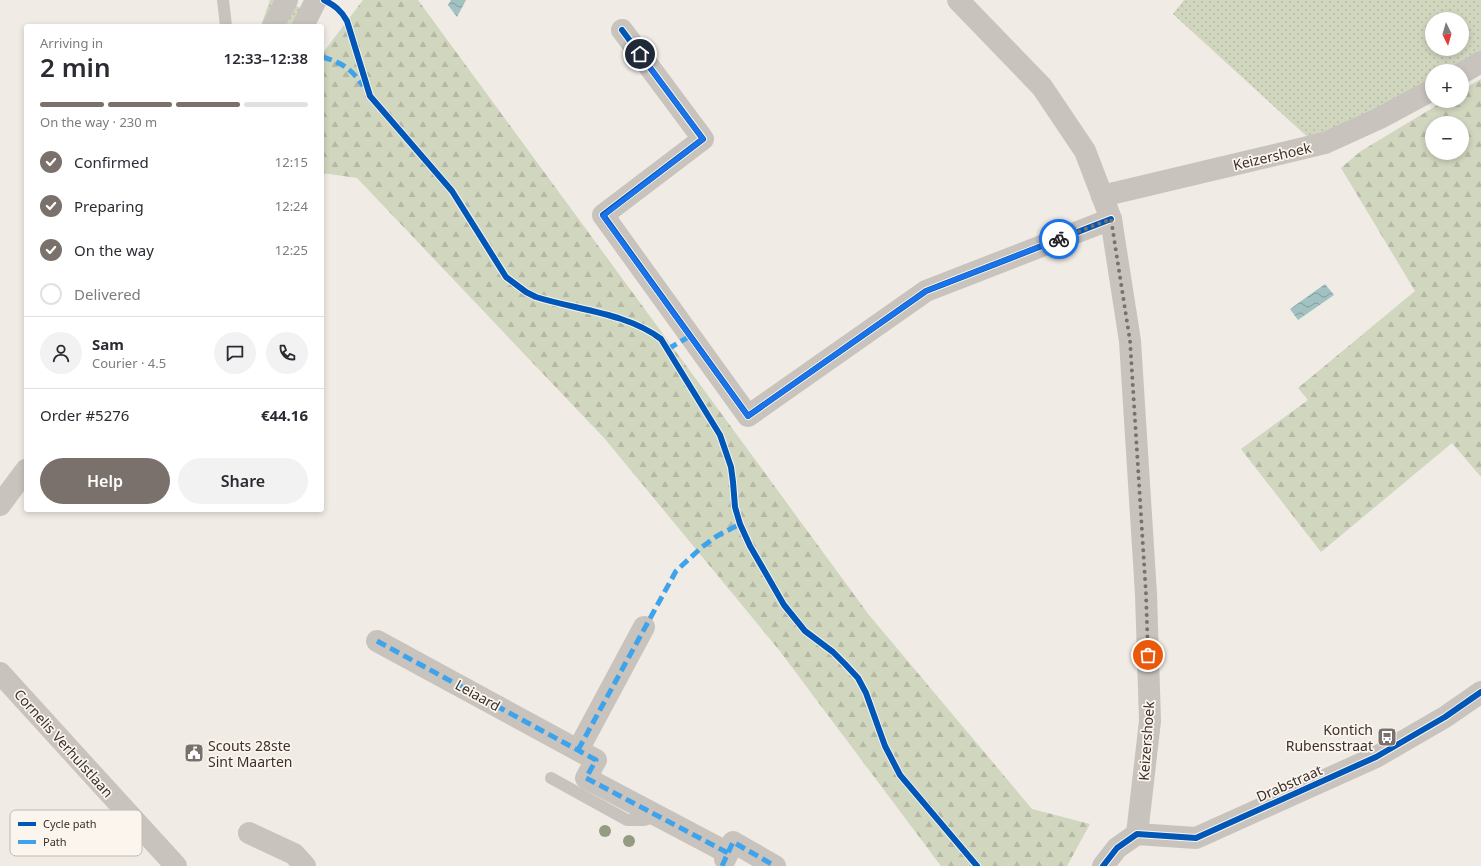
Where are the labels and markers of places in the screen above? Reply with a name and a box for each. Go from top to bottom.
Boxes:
pin [623,37,657,71]
pin [1131,638,1165,672]
place label: Kontich Rubensstraat [1286,720,1373,755]
bus stop icon: Kontich Rubensstraat [1376,726,1398,748]
place label: Scouts 28ste Sint Maarten [208,736,292,771]
public building icon: Scouts 28ste Sint Maarten [183,742,205,764]

